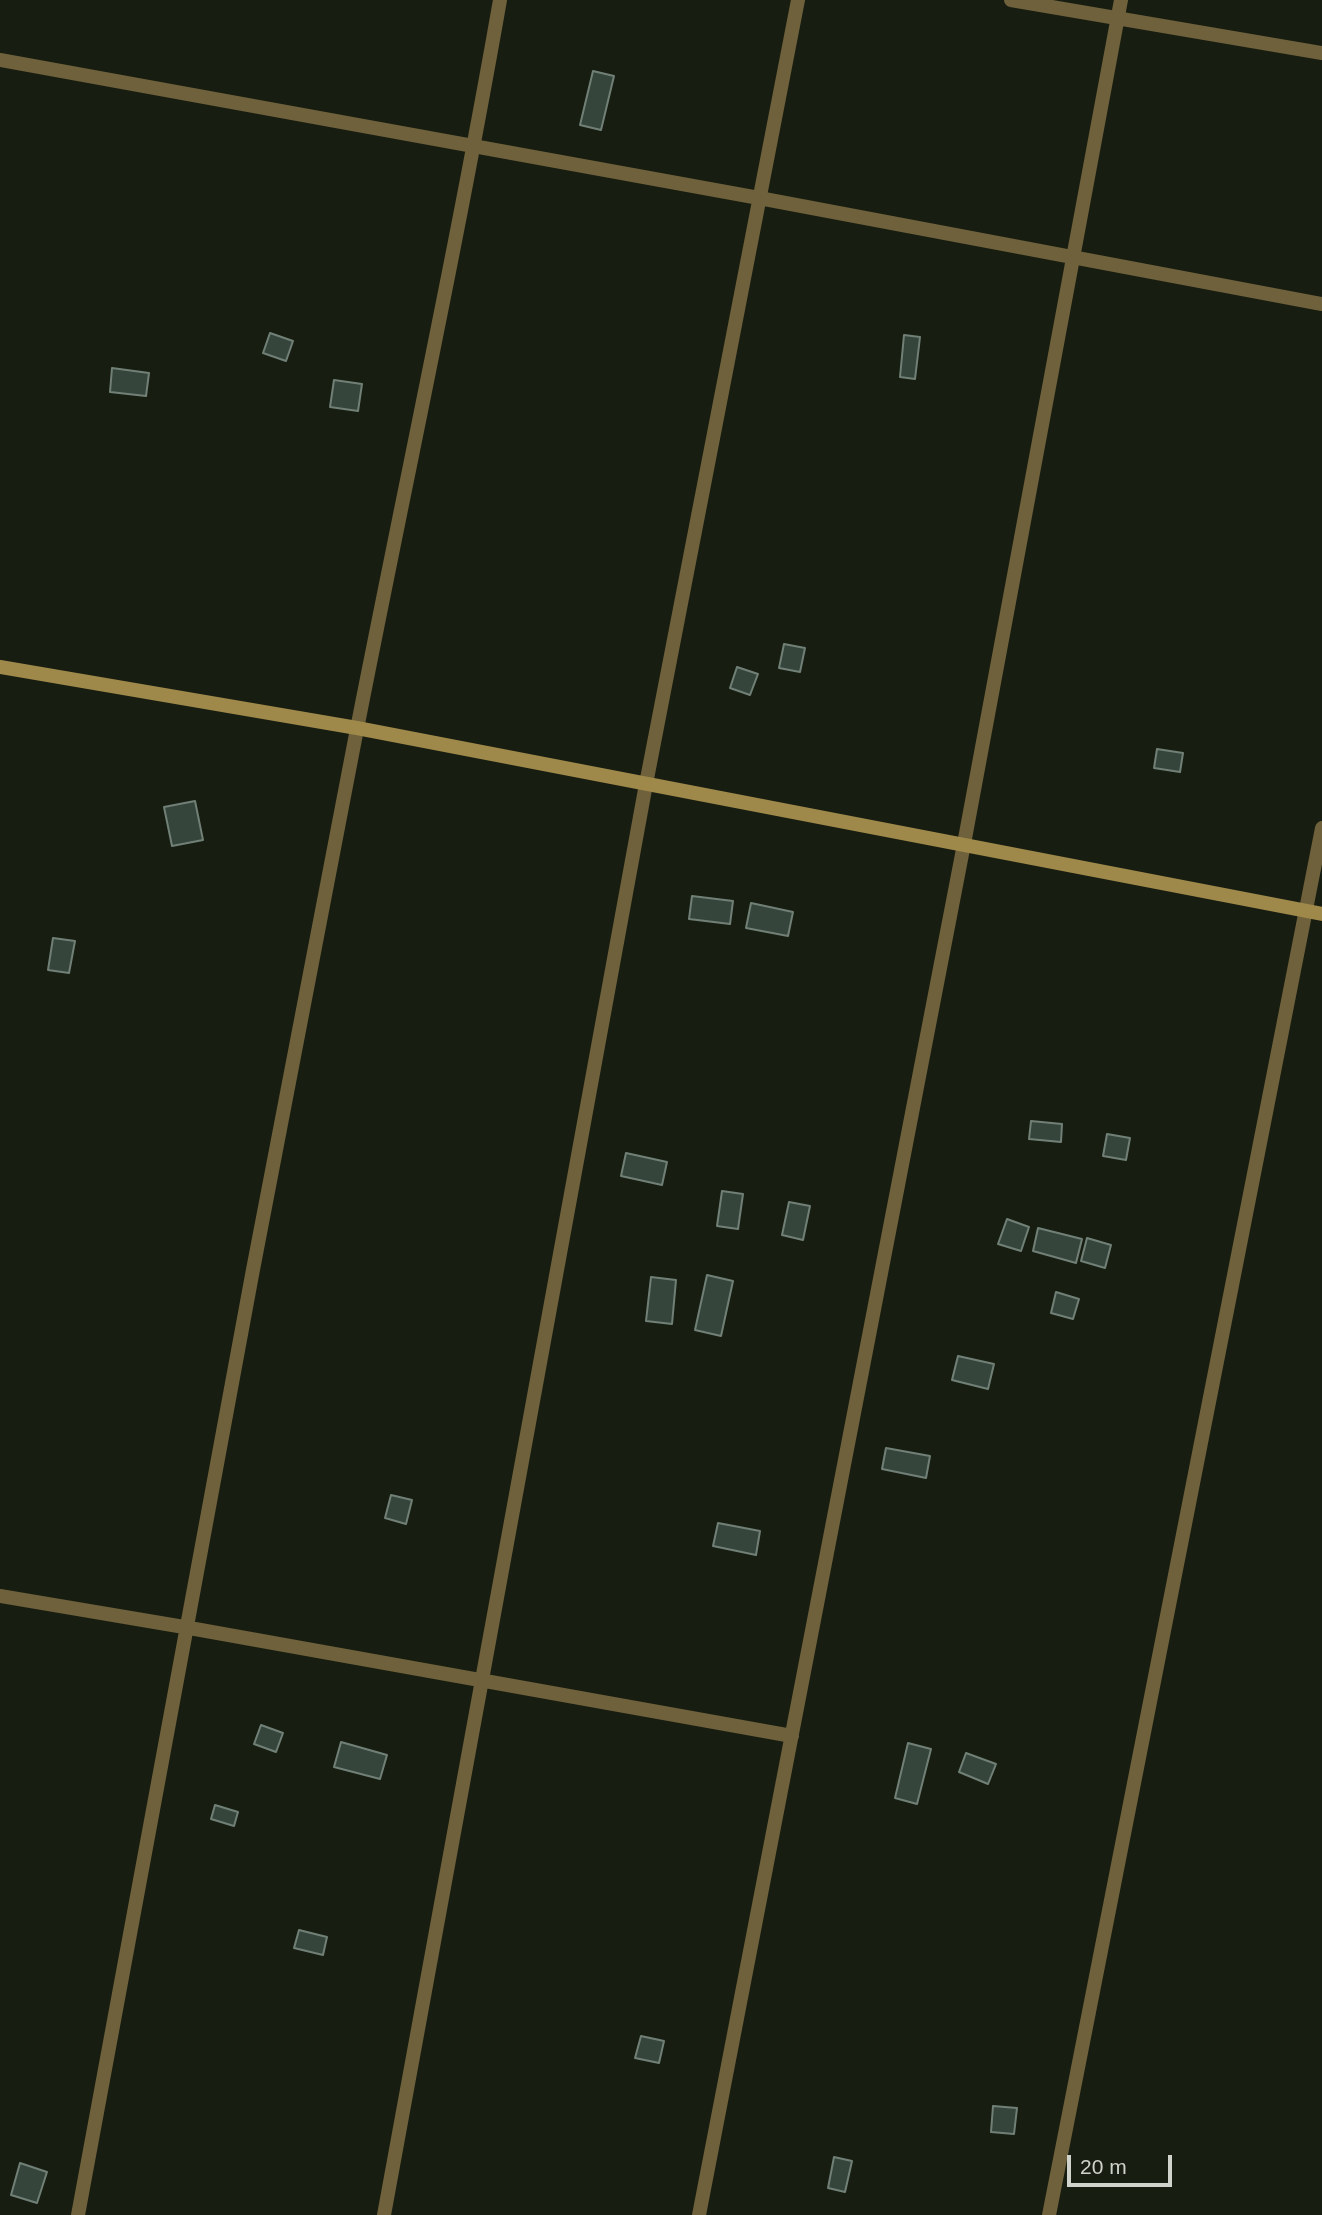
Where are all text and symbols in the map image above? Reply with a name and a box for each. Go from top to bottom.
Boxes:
scale bar [1070,2142,1175,2186]
text: 20 m [1080,2155,1127,2178]

